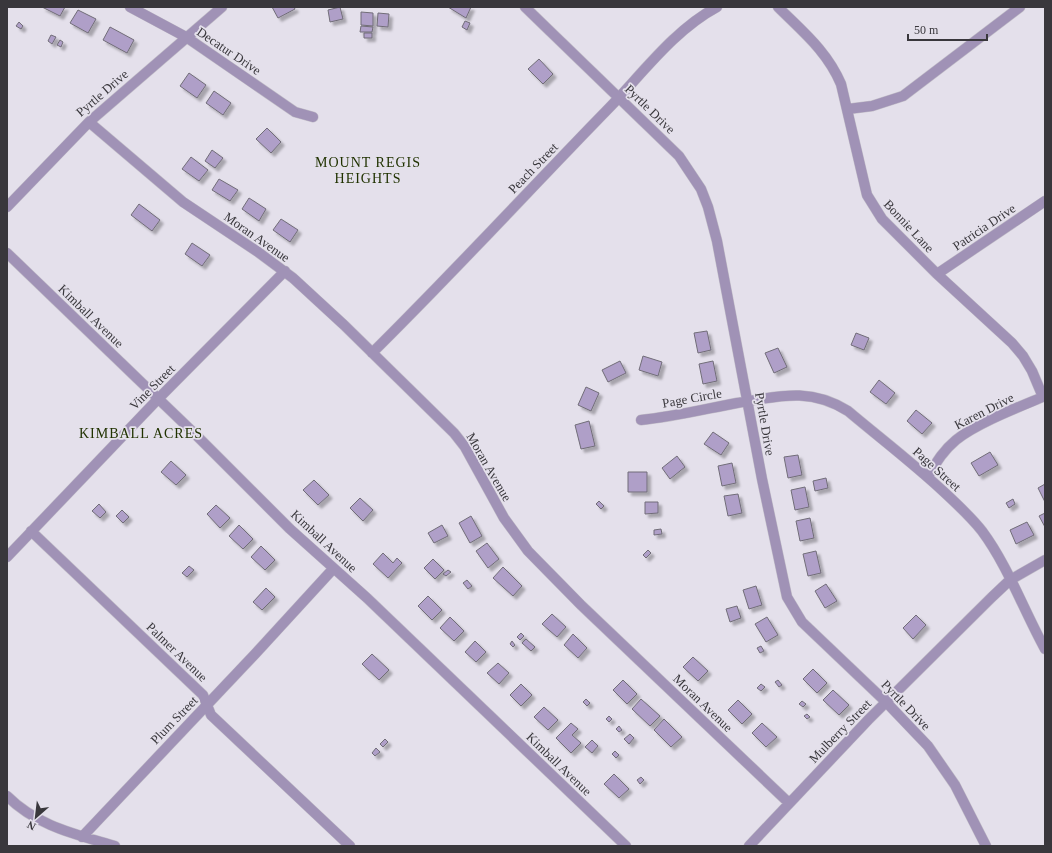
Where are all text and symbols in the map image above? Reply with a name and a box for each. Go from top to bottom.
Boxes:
scale bar [908,16,987,42]
text: 50 m [914,23,939,37]
street label: Decatur Drive [194,24,264,78]
street label: Pyrtle Drive [73,66,131,120]
street label: Pyrtle Drive [622,81,678,137]
street label: Peach Street [505,139,561,196]
district label: MOUNT REGIS HEIGHTS [315,155,421,186]
street label: Bonnie Lane [881,196,937,256]
street label: Patricia Drive [950,200,1018,254]
street label: Moran Avenue [221,209,293,265]
street label: Kimball Avenue [55,281,127,351]
street label: Vine Street [126,361,178,413]
street label: Page Circle [661,385,723,411]
street label: Karen Drive [952,390,1016,432]
street label: Pyrtle Drive [752,391,778,457]
district label: KIMBALL ACRES [79,426,203,441]
street label: Moran Avenue [463,430,515,504]
street label: Page Street [910,444,964,495]
street label: Kimball Avenue [288,507,360,575]
street label: Palmer Avenue [143,619,211,685]
street label: Moran Avenue [670,671,736,735]
street label: Pyrtle Drive [878,677,934,733]
street label: Plum Street [147,693,201,747]
street label: Mulberry Street [806,696,874,766]
street label: Kimball Avenue [523,729,595,799]
north arrow [16,797,56,837]
text: N [25,819,38,833]

